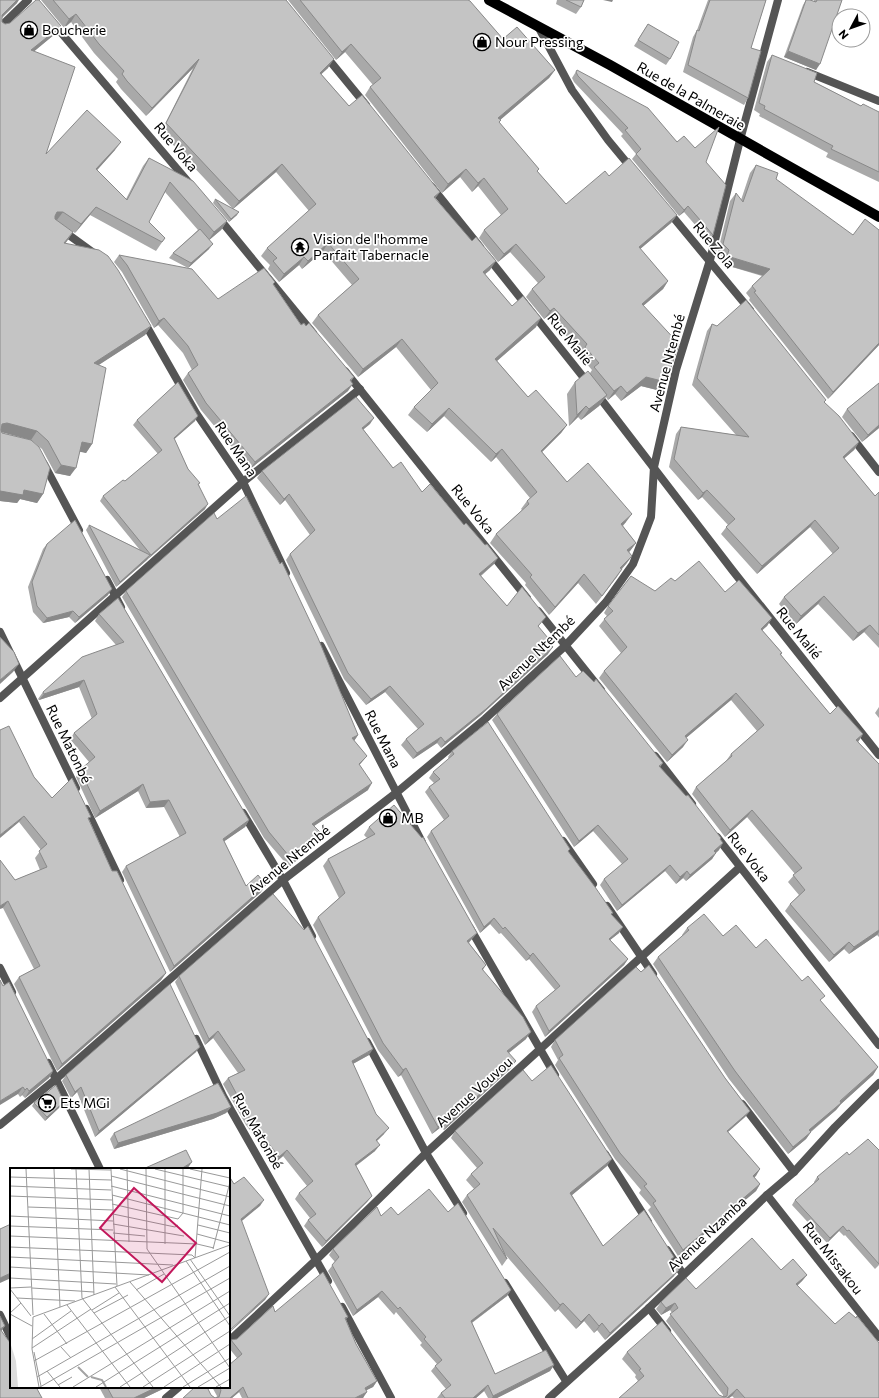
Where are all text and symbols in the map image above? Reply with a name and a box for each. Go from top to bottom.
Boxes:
north arrow [831,8,871,48]
shop icon: Boucherie [19,20,39,40]
place label: Boucherie [42,21,106,38]
text: N [835,28,851,42]
shop icon: Nour Pressing [472,32,492,52]
place label: Nour Pressing [495,33,584,50]
street label: Rue de la Palmeraie [634,58,748,133]
street label: Rue Voka [151,119,202,175]
street label: Rue Zola [690,218,739,272]
place label: Vision de l'homme Parfait Tabernacle [313,230,429,263]
temple icon: Vision de l'homme Parfait Tabernacle [290,237,310,257]
street label: Rue Malié [544,309,597,368]
street label: Avenue Ntembé [645,312,688,414]
street label: Rue Mana [212,418,261,480]
street label: Rue Voka [448,480,499,537]
street label: Rue Malié [773,603,826,662]
street label: Avenue Ntembé [493,612,578,694]
street label: Rue Matonbé [43,702,96,786]
street label: Rue Mana [362,707,405,771]
shop icon: MB [378,808,398,828]
place label: MB [401,809,423,826]
street label: Avenue Ntembé [244,821,333,898]
street label: Rue Voka [725,828,774,885]
street label: Avenue Vouvou [432,1053,516,1130]
street label: Rue Matonbé [230,1089,287,1172]
supermarket icon: Ets MGi [37,1093,57,1113]
place label: Ets MGi [60,1094,110,1111]
inset map [10,1168,230,1388]
street label: Avenue Nzamba [664,1193,750,1275]
street label: Rue Missakou [800,1218,867,1297]

